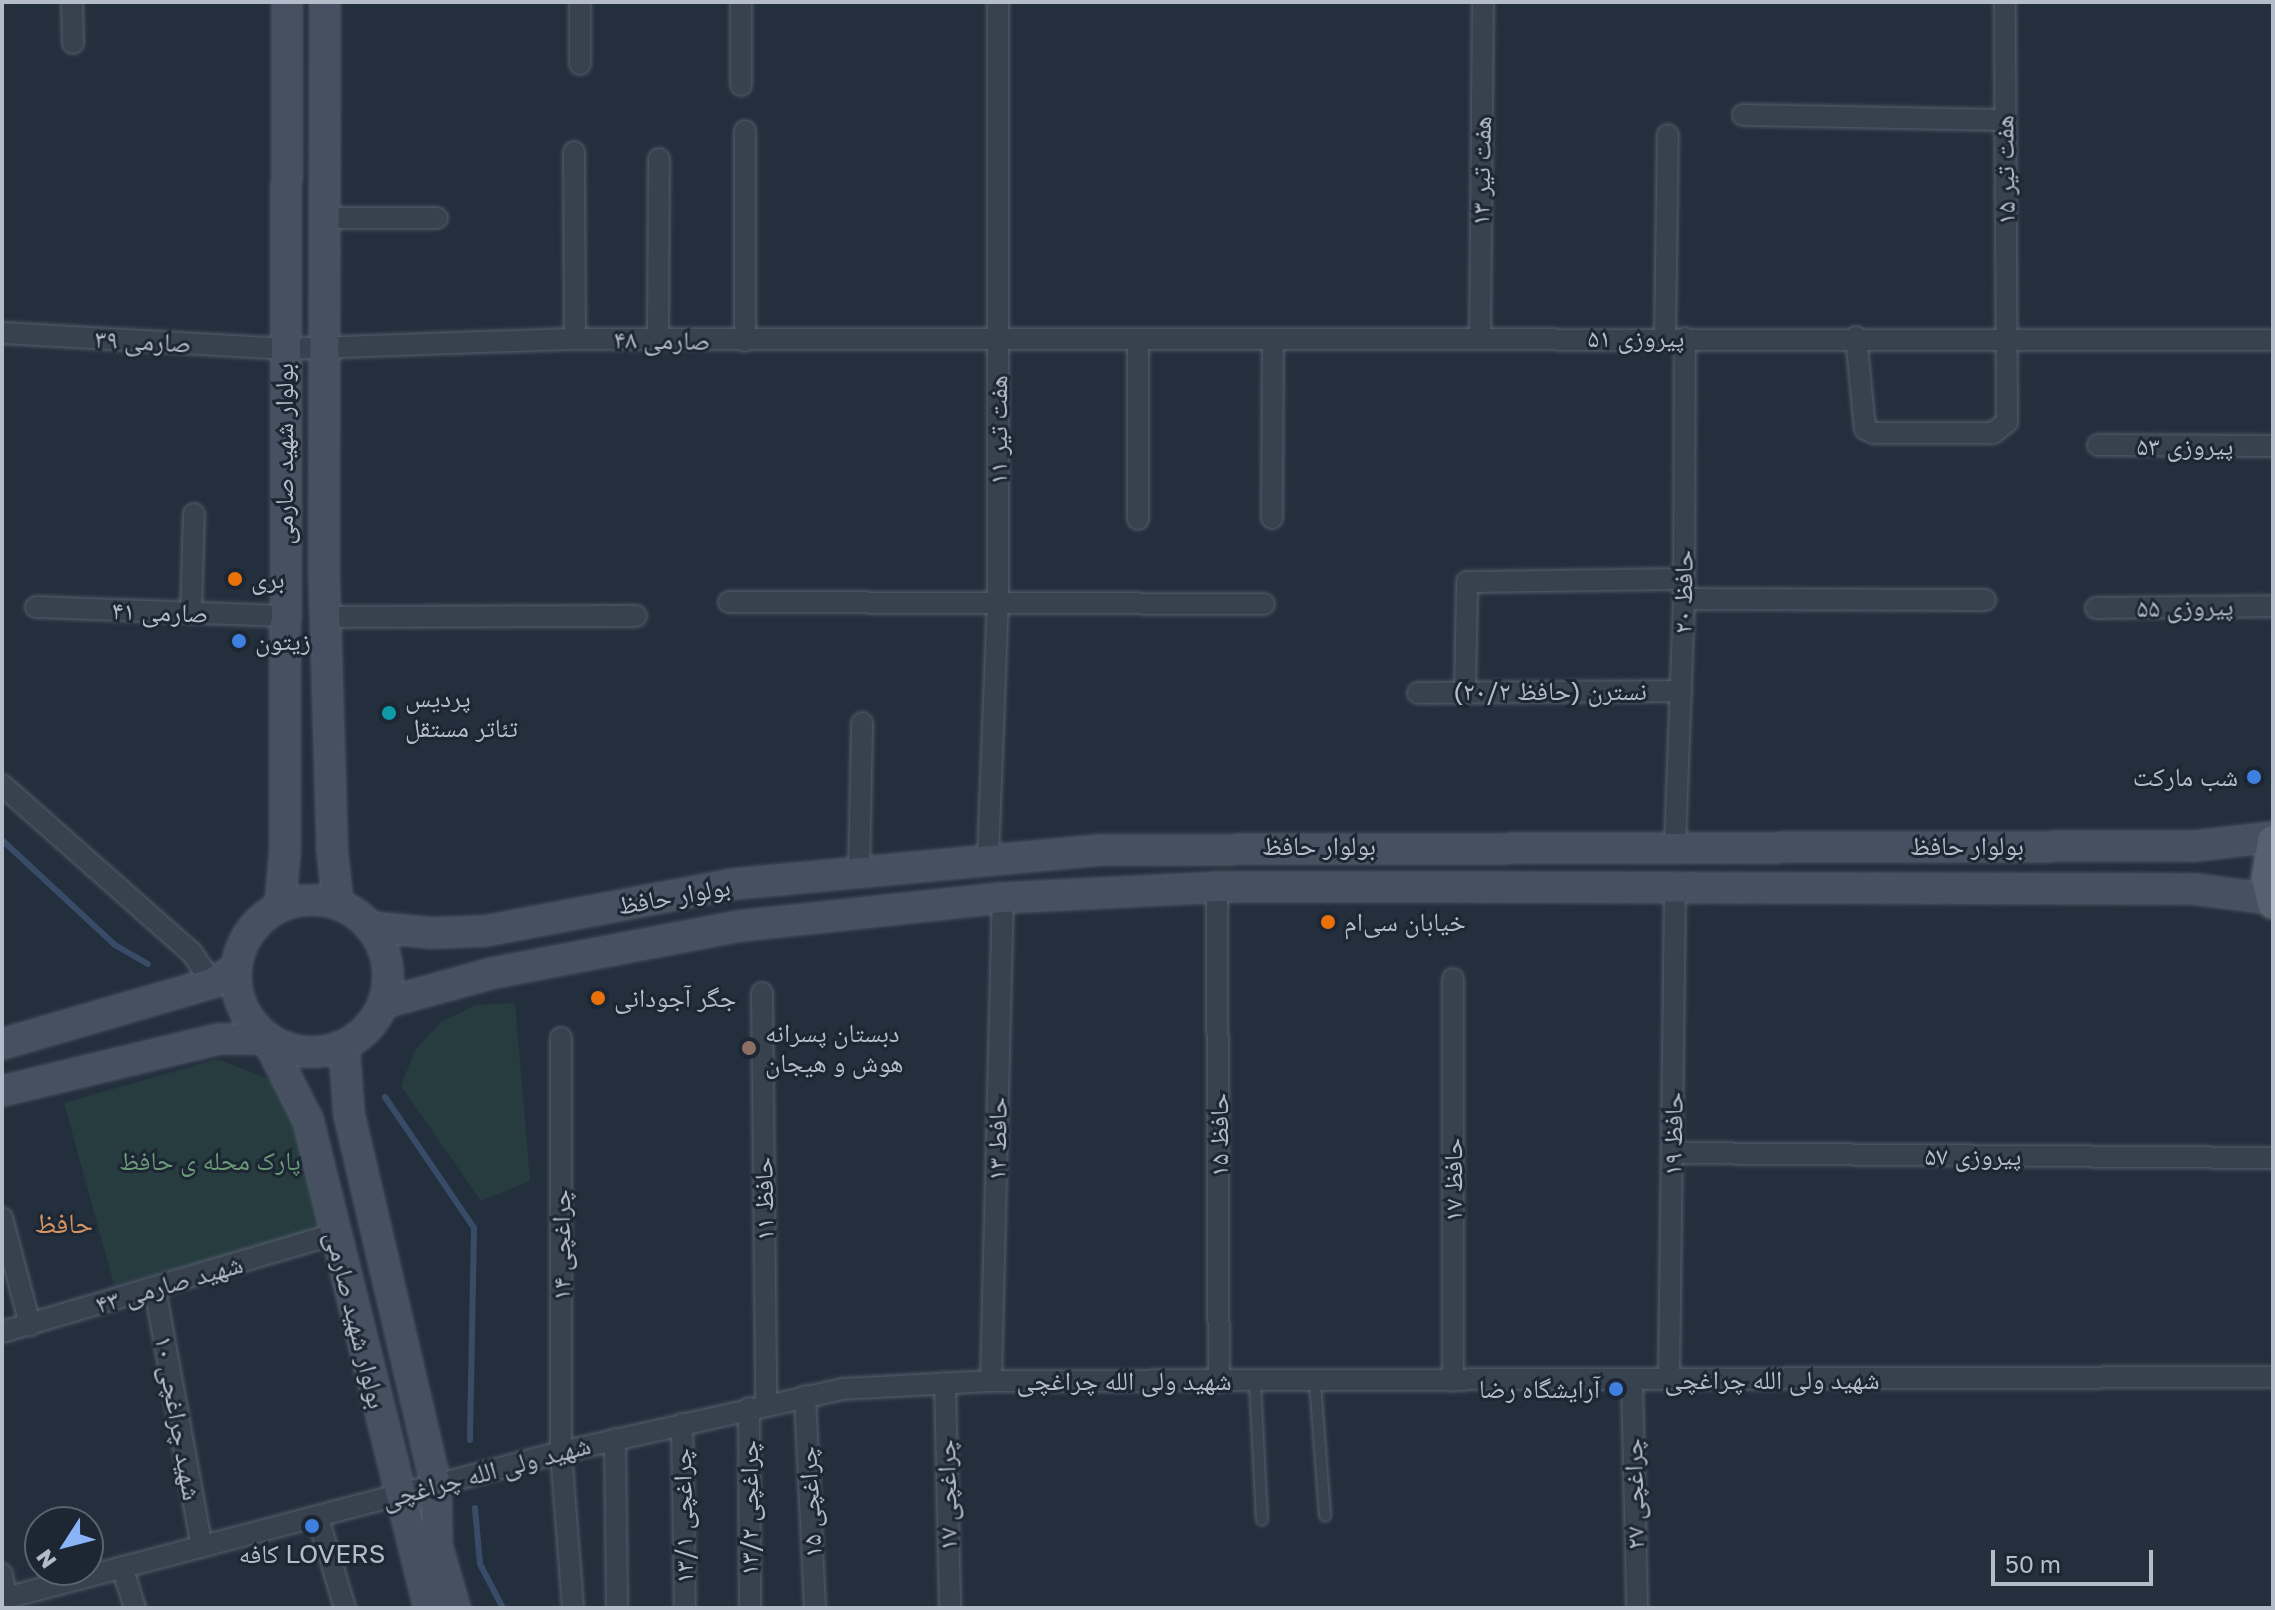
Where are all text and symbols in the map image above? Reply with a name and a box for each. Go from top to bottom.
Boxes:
street label: هفت تیر ۱۵ [1988,115,2022,225]
street label: هفت تیر ۱۳ [1464,116,1498,226]
street label: پیروزی ۵۱ [1588,322,1684,354]
street label: صارمی ۳۹ [94,323,192,359]
street label: صارمی ۴۸ [613,324,711,356]
street label: بولوار شهید صارمی [268,363,300,545]
street label: هفت تیر ۱۱ [982,375,1014,485]
street label: پیروزی ۵۳ [2137,430,2233,462]
street label: حافظ ۲۰ [1667,550,1699,634]
place label: بری [251,563,285,595]
marker: بری [226,570,244,588]
street label: پیروزی ۵۵ [2136,591,2234,623]
street label: صارمی ۴۱ [111,595,209,629]
place label: زیتون [255,625,311,657]
marker: زیتون [230,632,248,650]
street label: نسترن (حافظ ۲۰/۲) [1453,675,1647,707]
place label: پردیس تئاتر مستقل [405,682,518,744]
marker: پردیس تئاتر مستقل [380,704,398,722]
place label: شب مارکت [2133,761,2238,793]
marker: شب مارکت [2245,768,2263,786]
street label: بولوار حافظ [1262,830,1376,862]
street label: بولوار حافظ [1910,830,2024,862]
street label: بولوار حافظ [615,871,733,921]
place label: خیابان سی‌ام [1344,906,1466,938]
marker: خیابان سی‌ام [1319,913,1337,931]
place label: جگر آجودانی [614,982,736,1014]
marker: جگر آجودانی [589,989,607,1007]
place label: دبستان پسرانه هوش و هیجان [765,1017,904,1078]
marker: دبستان پسرانه هوش و هیجان [740,1039,758,1057]
street label: حافظ ۱۹ [1657,1092,1689,1176]
street label: حافظ ۱۵ [1203,1093,1235,1177]
street label: حافط ۱۳ [981,1097,1013,1181]
street label: حافظ ۱۷ [1437,1138,1469,1222]
street label: پیروزی ۵۷ [1925,1140,2021,1172]
park label: پارک محله ی حافظ [119,1145,301,1177]
street label: حافظ ۱۱ [748,1157,780,1241]
street label: چراغچی ۱۴ [545,1189,577,1301]
district label: حافظ [35,1206,93,1240]
street label: بولوار شهید صارمی [319,1228,393,1412]
street label: شهید صارمی ۴۳ [92,1248,246,1320]
street label: شهید چراغچی ۱۰ [148,1333,208,1503]
street label: شهید ولی الله چراغچی [1664,1364,1880,1396]
street label: شهید ولی الله چراغچی [1016,1365,1232,1397]
place label: آرایشگاه رضا [1479,1373,1600,1405]
marker: آرایشگاه رضا [1607,1380,1625,1398]
street label: شهید ولی الله چراغچی [378,1429,594,1515]
street label: چراغچی ۲۷ [1617,1438,1651,1550]
street label: چراغچی ۱۷ [930,1439,964,1551]
street label: چراغچی ۱۳/۲ [733,1440,765,1576]
street label: چراغچی ۱۵ [792,1446,828,1558]
street label: چراغچی ۱۳/۱ [666,1448,700,1584]
north arrow [24,1506,104,1586]
marker: کافه LOVERS [303,1517,321,1535]
scale bar [1995,1534,2157,1584]
place label: کافه LOVERS [239,1538,385,1570]
text: N [30,1545,62,1574]
text: 50 m [2005,1549,2061,1578]

